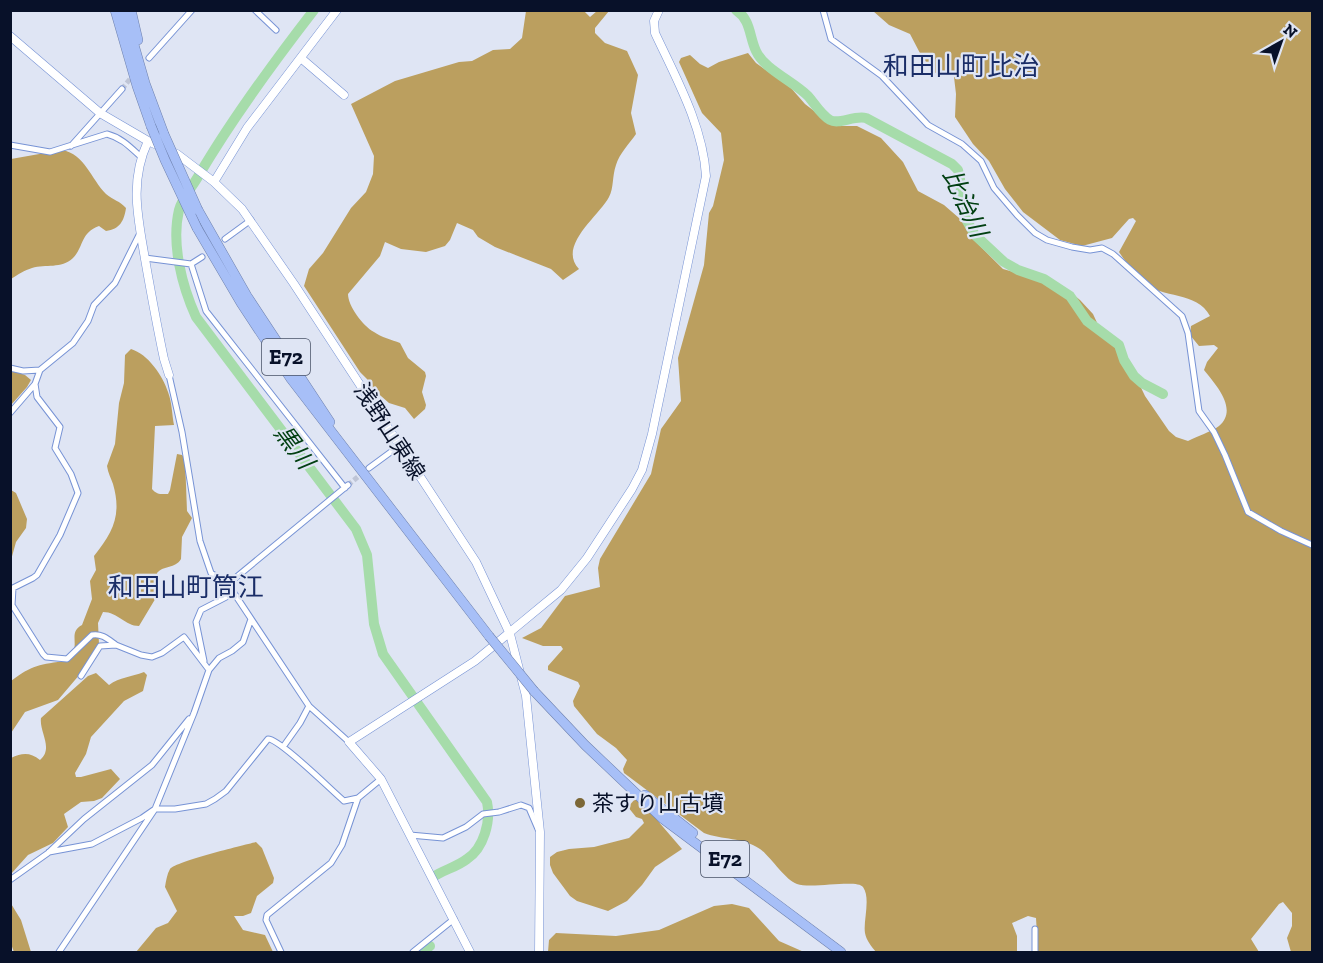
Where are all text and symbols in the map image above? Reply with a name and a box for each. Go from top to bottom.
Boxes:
north arrow [1251,12,1311,72]
text: N [1280,20,1301,42]
district label: 和田山町比治 [883,50,1039,82]
water label: 比治川 [937,164,995,244]
road number: E72 [262,339,310,375]
street label: 浅野山東線 [348,378,431,485]
water label: 黒川 [268,419,322,477]
district label: 和田山町筒江 [108,571,264,603]
place label: 茶すり山古墳 [592,790,724,817]
marker: 茶すり山古墳 [573,796,587,810]
road number: E72 [701,841,749,877]

